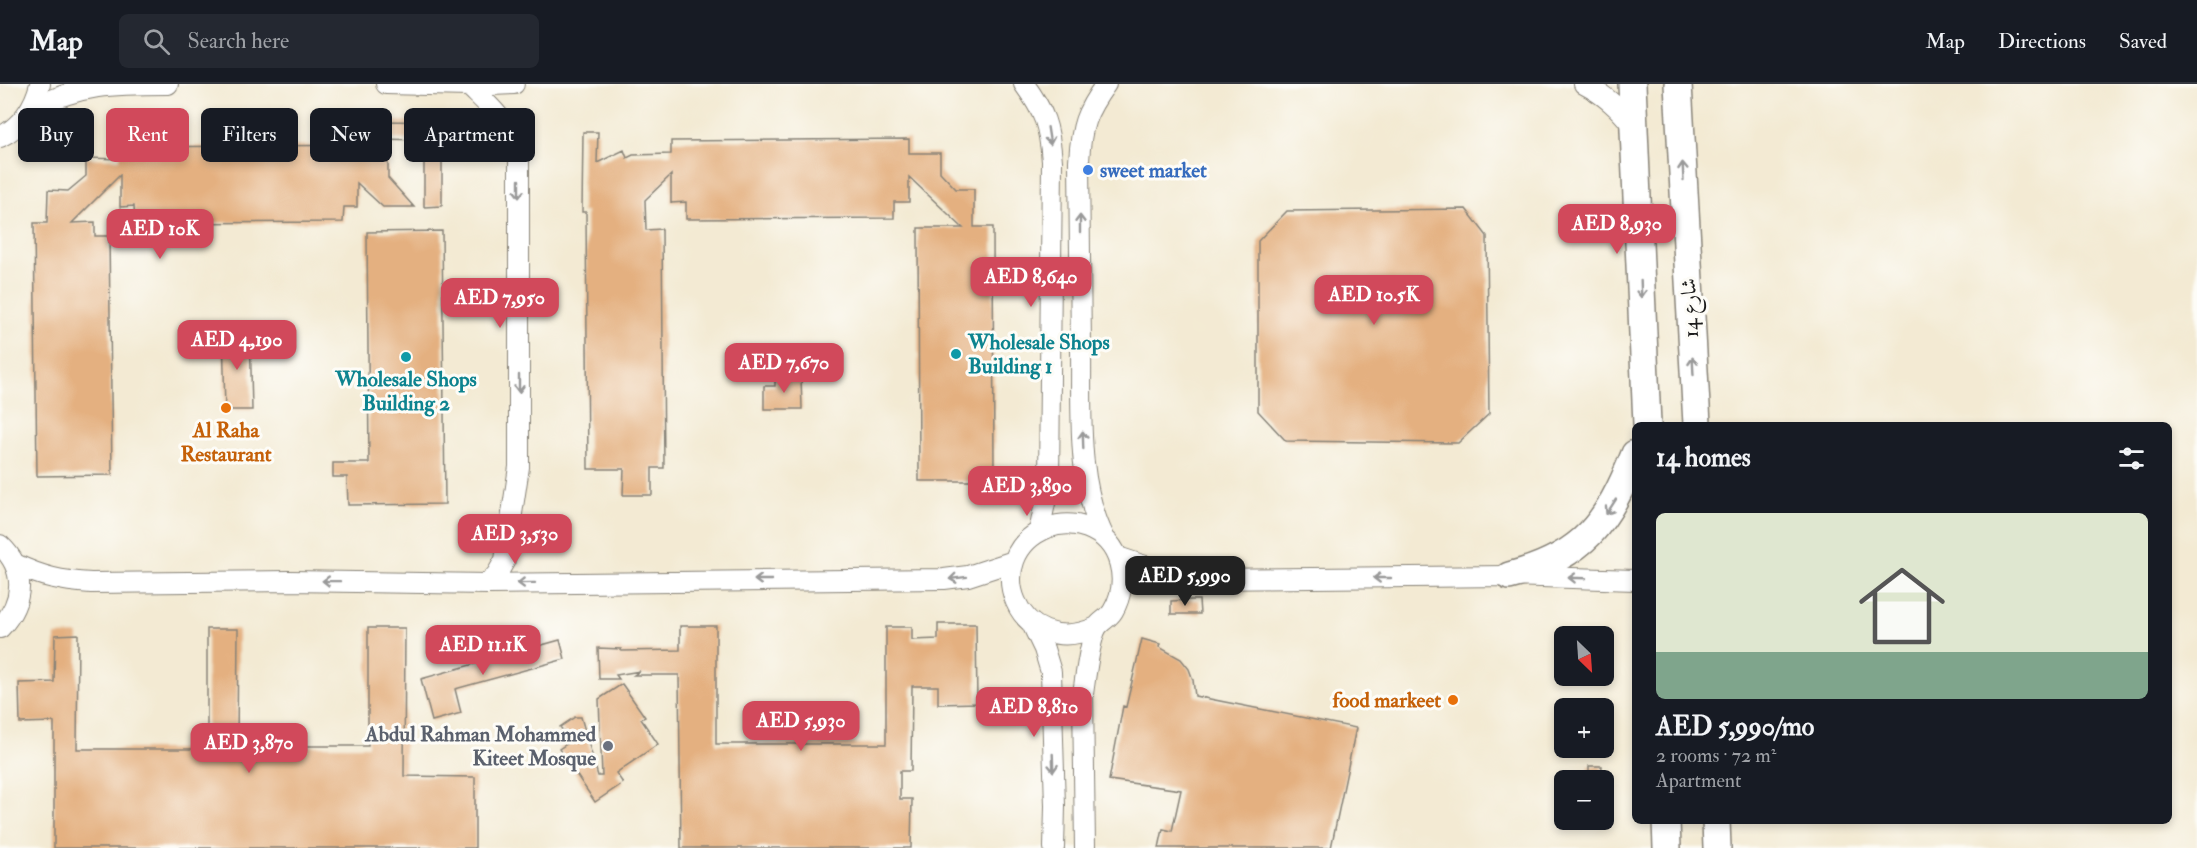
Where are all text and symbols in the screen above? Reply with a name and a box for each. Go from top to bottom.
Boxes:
search box [119,14,539,68]
text: Map [30,24,83,59]
icon: search [140,25,173,58]
text: Search here [188,27,289,55]
text: Map [1925,28,1965,55]
text: Directions [1998,28,2086,55]
text: Saved [2119,28,2167,55]
chip: Buy [18,108,94,162]
chip: Rent [106,108,189,162]
chip: Filters [201,108,298,162]
chip: New [310,108,392,162]
chip: Apartment [404,108,535,162]
one-way arrow [1043,126,1054,145]
place label: sweet market [1100,157,1207,184]
one-way arrow [1678,162,1689,182]
marker: sweet market [1081,163,1095,177]
one-way arrow [513,179,525,199]
pin: AED 8,930 [1548,204,1686,255]
pin: AED 10K [105,209,215,260]
text: AED 8,930 [1572,211,1662,236]
one-way arrow [1074,215,1086,235]
text: AED 10K [121,216,199,241]
pin: AED 8,640 [962,257,1100,308]
text: AED 8,640 [985,264,1077,289]
pin: AED 10.5K [1305,275,1443,326]
street label: شارع 14 [1675,277,1709,339]
pin: AED 7,950 [431,278,569,329]
one-way arrow [1635,279,1646,299]
text: AED 10.5K [1328,282,1420,307]
text: AED 7,950 [455,285,545,310]
pin: AED 4,190 [168,320,306,371]
text: AED 4,190 [191,327,283,352]
place label: Wholesale Shops Building 1 [967,329,1110,380]
pin: AED 7,670 [715,343,853,394]
marker: Wholesale Shops Building 1 [949,347,963,361]
marker: Wholesale Shops Building 2 [399,350,413,364]
text: AED 7,670 [739,350,829,375]
one-way arrow [1688,357,1699,377]
place label: Wholesale Shops Building 2 [334,366,477,417]
one-way arrow [513,374,525,394]
marker: Al Raha Restaurant [219,401,233,415]
place label: Al Raha Restaurant [180,417,272,468]
one-way arrow [1078,431,1089,451]
text: 14 homes [1656,442,1751,474]
icon: filters [2115,442,2148,475]
pin: AED 3,890 [958,466,1096,517]
text: AED 3,890 [982,473,1072,498]
one-way arrow [1604,498,1617,515]
pin: AED 3,530 [446,514,584,565]
text: AED 3,530 [472,521,558,546]
icon: home [1848,552,1956,660]
pin: AED 5,990 [1116,556,1254,607]
text: AED 5,990 [1139,563,1231,588]
one-way arrow [949,572,969,583]
one-way arrow [1372,572,1392,584]
one-way arrow [1567,572,1587,583]
one-way arrow [754,574,774,586]
one-way arrow [322,576,342,587]
one-way arrow [517,577,537,589]
pin: AED 11.1K [414,625,552,676]
north arrow [1554,626,1614,686]
map controls [1554,626,1614,830]
text: AED 11.1K [440,632,526,657]
pin: AED 8,810 [965,687,1103,738]
place label: food markeet [1333,687,1441,714]
marker: food markeet [1446,693,1460,707]
text: AED 8,810 [990,694,1078,719]
button: + [1554,698,1614,758]
pin: AED 5,930 [732,701,870,752]
text: AED 5,930 [757,708,846,733]
text: AED 5,990/mo [1656,711,1814,743]
place label: Abdul Rahman Mohammed Kiteet Mosque [364,721,597,772]
pin: AED 3,870 [180,723,318,774]
text: AED 3,870 [205,730,293,755]
marker: Abdul Rahman Mohammed Kiteet Mosque [601,739,615,753]
text: 2 rooms · 72 m² [1656,743,1776,768]
one-way arrow [1048,753,1059,773]
text: Apartment [1656,768,1741,793]
button: − [1554,770,1614,830]

